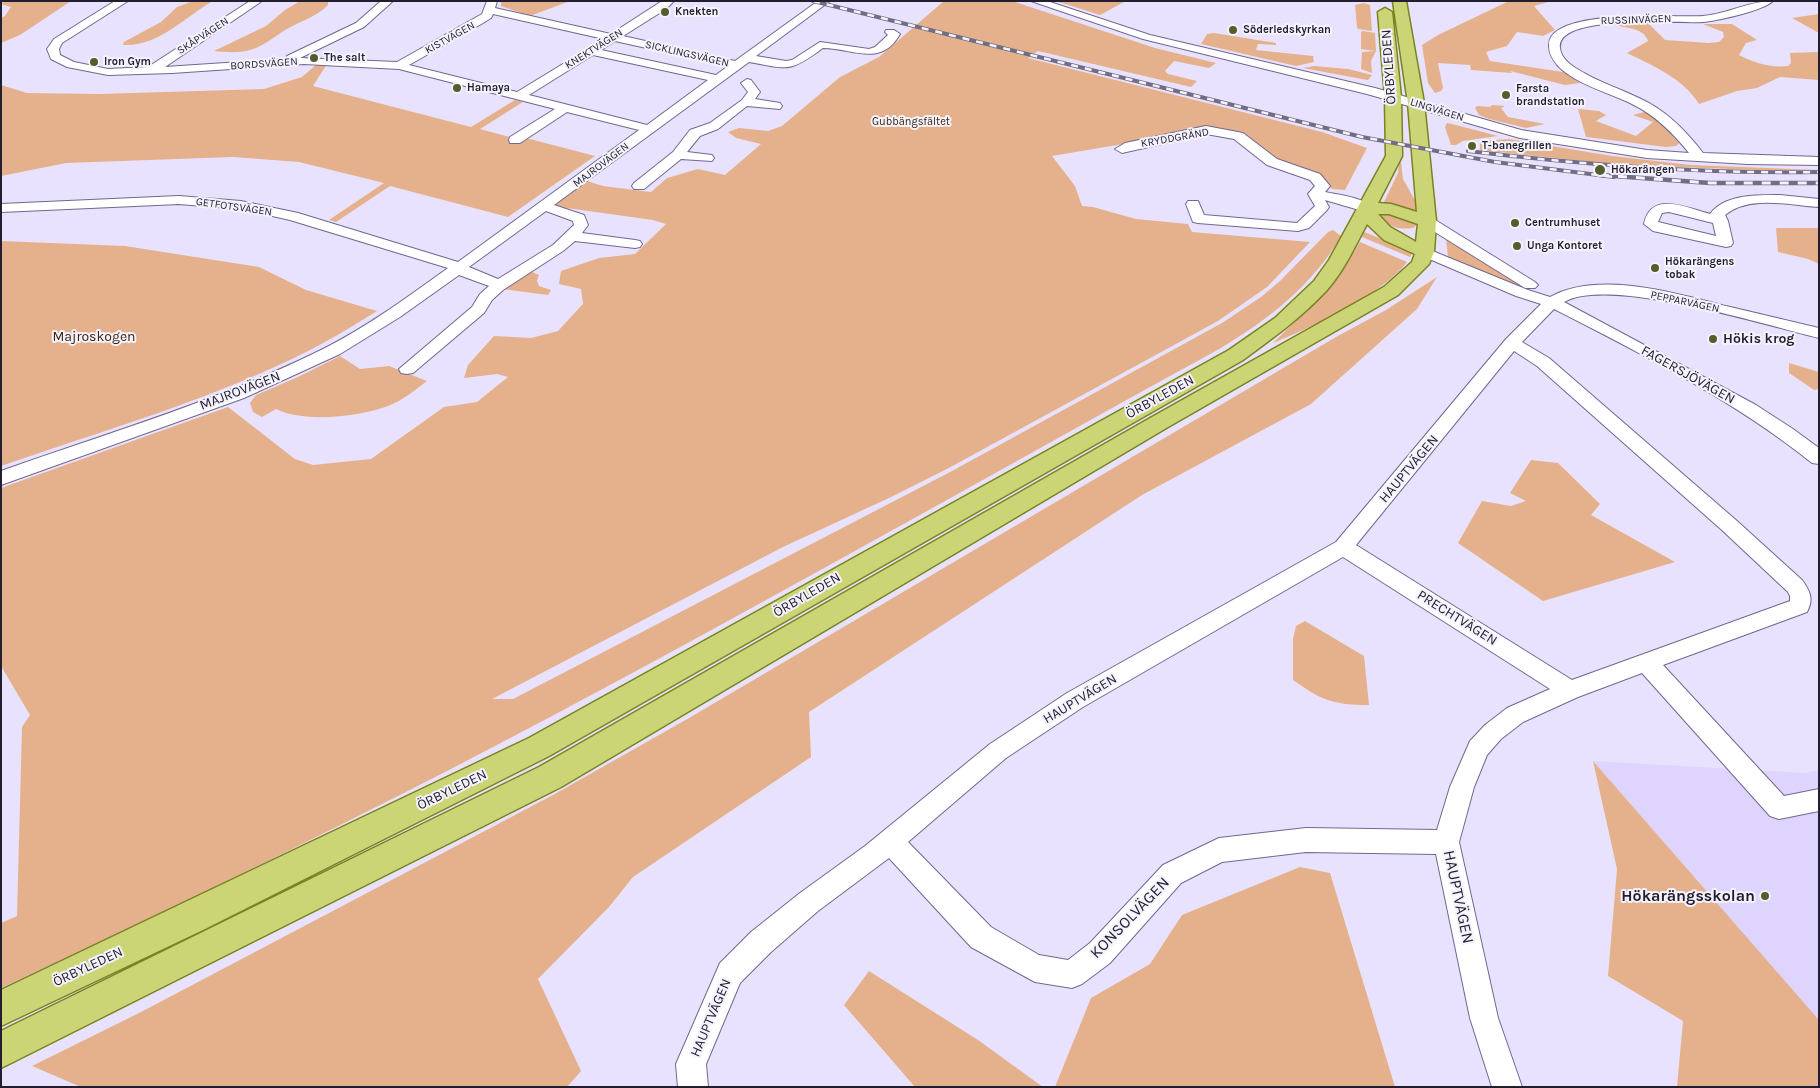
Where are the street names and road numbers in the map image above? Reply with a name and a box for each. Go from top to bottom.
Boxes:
street label: RUSSINVÄGEN [1600,12,1672,28]
street label: SKÅPVÄGEN [175,14,231,58]
street label: KISTVÄGEN [423,19,477,57]
street label: KNEKTVÄGEN [563,26,625,72]
street label: ÖRBYLEDEN [1378,29,1400,105]
street label: SICKLINGSVÄGEN [644,38,730,70]
street label: BORDSVÄGEN [230,55,298,73]
street label: LINGVÄGEN [1408,96,1466,124]
street label: KRYDDGRÄND [1140,126,1210,150]
street label: MAJROVÄGEN [570,140,632,190]
street label: GETFOTSVÄGEN [195,195,273,219]
street label: PEPPARVÄGEN [1649,288,1721,316]
street label: FAGERSJÖVÄGEN [1638,342,1738,408]
street label: MAJROVÄGEN [197,368,283,414]
street label: ÖRBYLEDEN [1123,371,1197,423]
street label: HAUPTVÄGEN [1376,432,1442,506]
street label: ÖRBYLEDEN [770,569,844,621]
street label: PRECHTVÄGEN [1414,587,1500,649]
street label: HAUPTVÄGEN [1040,670,1120,728]
street label: ÖRBYLEDEN [415,766,489,814]
street label: HAUPTVÄGEN [1439,848,1477,946]
street label: KONSOLVÄGEN [1086,873,1174,963]
street label: ÖRBYLEDEN [50,944,126,990]
street label: HAUPTVÄGEN [687,976,735,1060]

